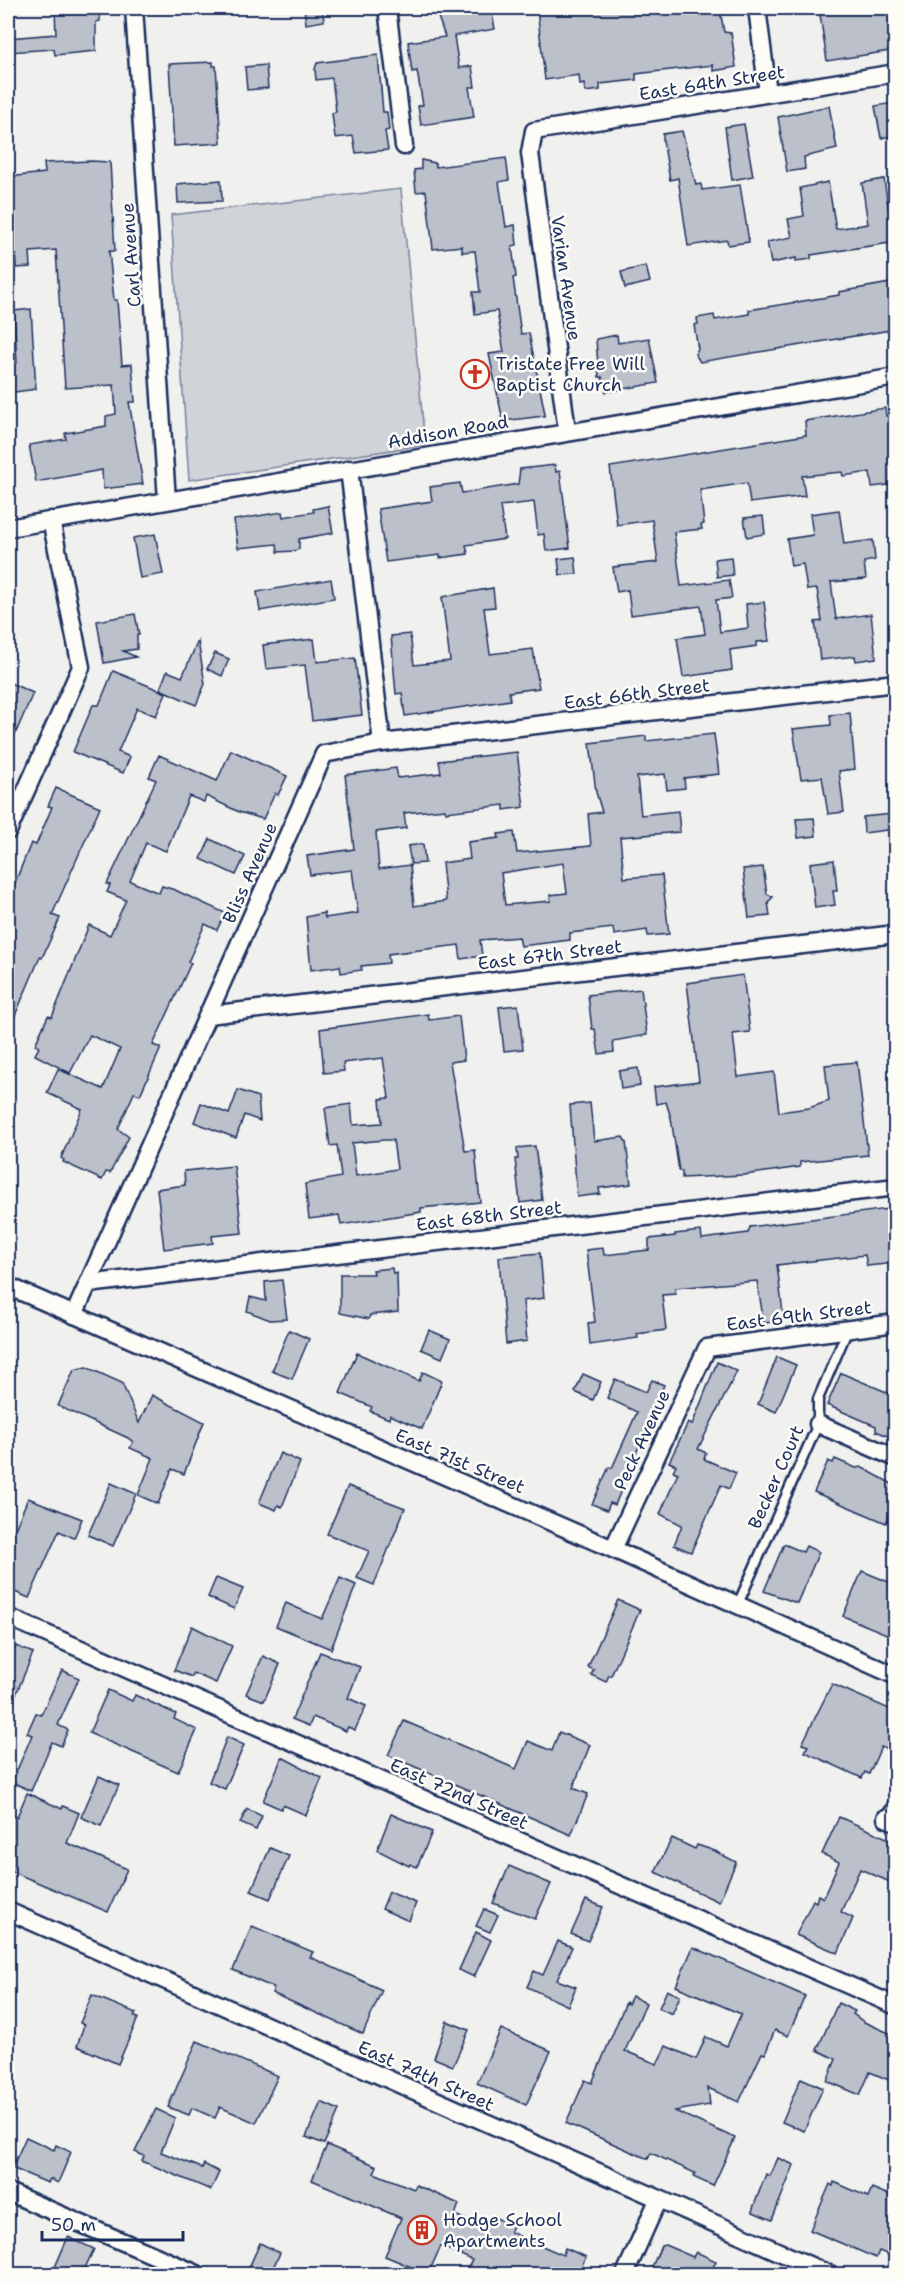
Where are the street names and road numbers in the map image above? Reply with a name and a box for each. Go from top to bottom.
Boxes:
street label: East 64th Street [638,60,787,106]
street label: Carl Avenue [115,202,147,308]
street label: Varian Avenue [545,214,587,342]
street label: Addison Road [386,410,510,454]
street label: East 66th Street [563,673,711,715]
street label: Bliss Avenue [217,819,283,927]
street label: East 67th Street [476,934,624,976]
street label: East 68th Street [415,1195,563,1237]
street label: East 69th Street [725,1295,873,1337]
street label: Peck Avenue [608,1386,676,1494]
street label: Becker Court [742,1421,810,1533]
street label: East 71st Street [392,1423,529,1499]
street label: East 72nd Street [386,1753,532,1835]
street label: East 74th Street [354,2035,498,2117]

